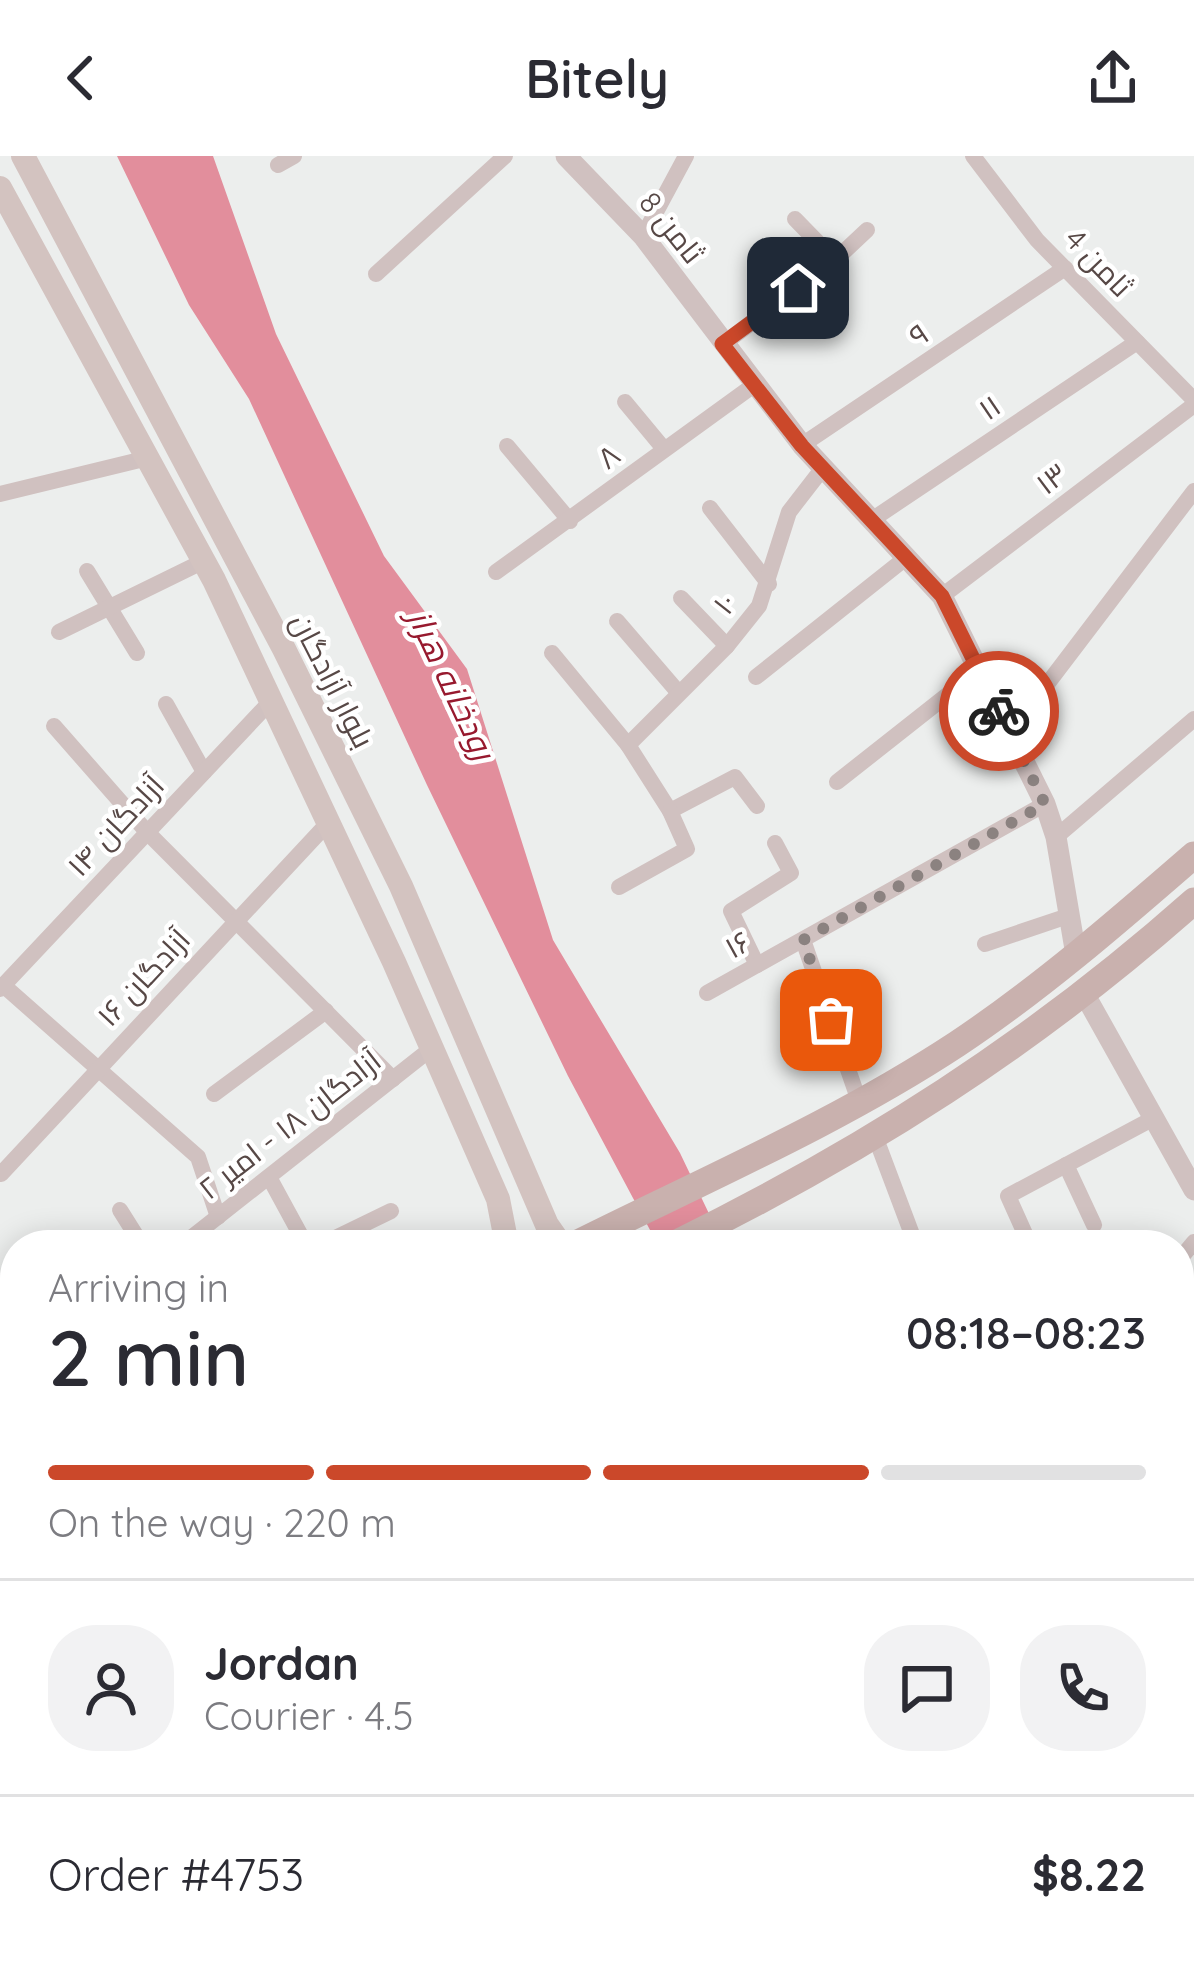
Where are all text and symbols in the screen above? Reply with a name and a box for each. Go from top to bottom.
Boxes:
text: Bitely [525,44,669,112]
icon: back [48,45,114,111]
icon: share [1080,45,1146,111]
street label: ثامن 8 [631,184,712,271]
street label: ثامن 4 [1057,220,1141,305]
pin [747,237,849,339]
icon: home [765,255,831,321]
street label: ۹ [901,314,936,354]
street label: ۱۱ [971,386,1008,428]
street label: ۸ [589,435,627,477]
street label: ۱۳ [1028,454,1075,502]
street label: ۱۰ [704,585,744,622]
water label: رودخانه هراز [398,598,506,768]
street label: بلوار آزادگان [283,607,383,754]
courier [939,651,1059,771]
icon: bike [966,678,1032,744]
street label: آزادگان ۱۴ [59,767,172,884]
street label: آزادگان ۱۶ [89,921,198,1034]
street label: ۱۶ [718,922,757,966]
pin [780,969,882,1071]
icon: bag [798,987,864,1053]
street label: آزادگان ۱۸ - امیر ۲ [191,1041,388,1207]
text: Arriving in [48,1263,229,1312]
text: 08:18–08:23 [906,1304,1146,1360]
text: 2 min [48,1308,249,1406]
text: On the way · 220 m [48,1498,396,1547]
button: person [48,1625,174,1751]
button: chat [864,1625,990,1751]
button: phone [1020,1625,1146,1751]
text: Jordan [204,1635,359,1691]
text: Courier · 4.5 [204,1691,413,1740]
text: Order #4753 [48,1846,304,1902]
text: $8.22 [1032,1846,1146,1902]

